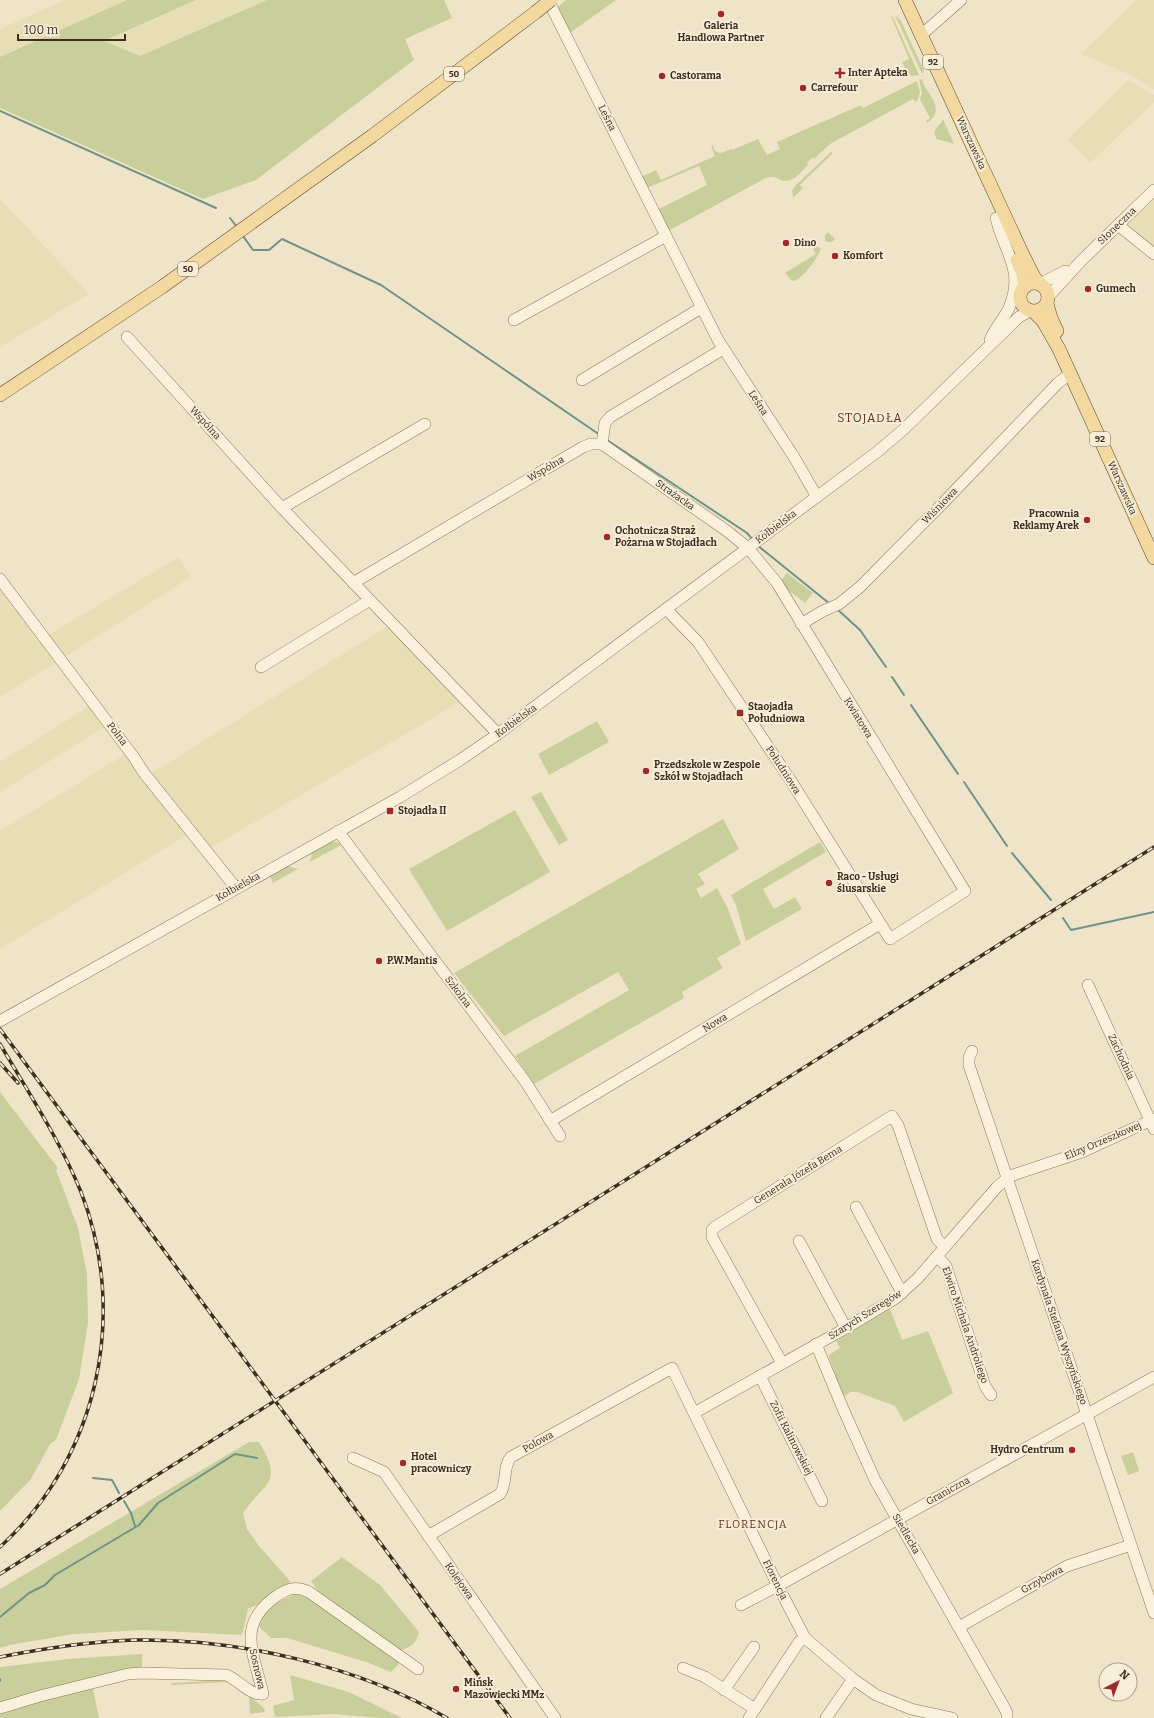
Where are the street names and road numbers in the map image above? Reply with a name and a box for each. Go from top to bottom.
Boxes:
road number: 92 [923,55,943,69]
road number: 50 [444,67,464,81]
street label: Leśna [595,103,619,133]
street label: Warszawska [953,114,989,172]
street label: Słoneczna [1095,204,1139,247]
road number: 50 [178,262,198,276]
street label: Leśna [745,388,771,418]
street label: Wspólna [187,404,223,443]
road number: 92 [1090,432,1110,446]
street label: Wspólna [525,453,567,485]
street label: Warszawska [1105,459,1139,517]
street label: Strażacka [653,477,697,513]
street label: Wiśniowa [920,485,961,527]
street label: Kołbielska [753,507,799,546]
street label: Kwiatowa [841,696,875,741]
street label: Kołbielska [493,702,540,740]
street label: Polna [104,720,130,749]
street label: Południowa [763,744,803,797]
street label: Kołbielska [214,870,263,904]
street label: Szkolna [442,974,474,1011]
street label: Nowa [701,1011,730,1035]
street label: Zachodnia [1105,1032,1137,1082]
street label: Elizy Orzeszkowej [1063,1119,1143,1163]
street label: Generała Józefa Bema [752,1143,845,1207]
street label: Kardynała Stefana Wyszyńskiego [1028,1257,1091,1407]
street label: Elwiro Michała Androliego [939,1265,991,1385]
street label: Szarych Szeregów [826,1287,905,1342]
street label: Zofii Kalinowskiej [767,1399,815,1477]
street label: Polowa [521,1428,556,1455]
street label: Graniczna [924,1474,972,1508]
street label: Siedlecka [890,1512,923,1557]
street label: Florencja [760,1558,790,1603]
street label: Kolejowa [442,1560,476,1602]
street label: Grzybowa [1019,1563,1066,1596]
street label: Sosnowa [246,1647,268,1691]

